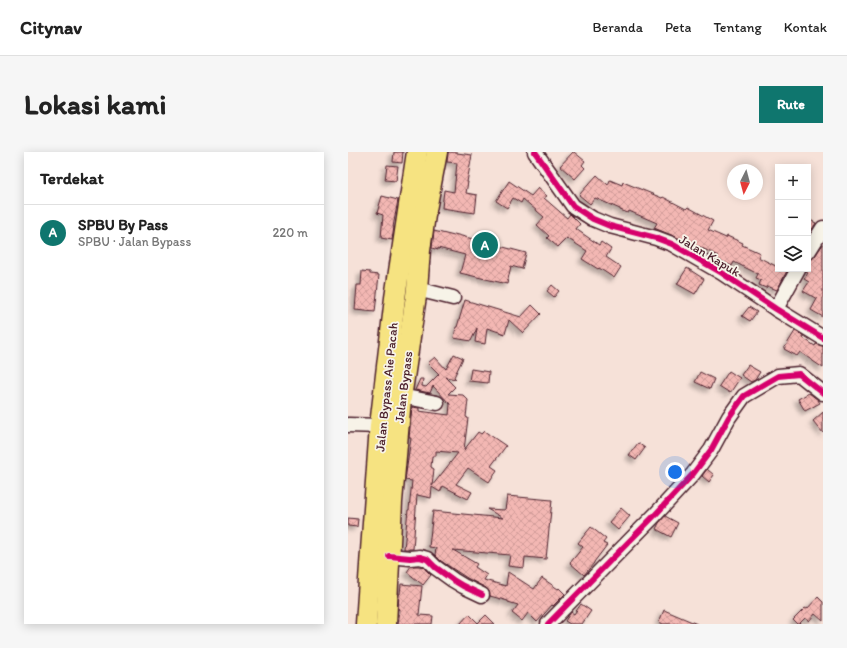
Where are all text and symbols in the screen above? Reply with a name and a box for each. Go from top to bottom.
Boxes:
text: Citynav [20,16,82,39]
text: Beranda [592,19,643,36]
text: Peta [665,19,691,36]
text: Tentang [713,19,762,36]
text: Kontak [784,19,827,36]
button: Rute [759,86,823,123]
text: Lokasi kami [24,87,166,121]
north arrow [727,164,763,200]
map controls [775,164,811,272]
button: + [775,164,811,200]
text: Terdekat [40,168,104,188]
button: − [775,200,811,236]
text: SPBU By Pass [78,216,168,234]
text: A [49,225,57,240]
text: 220 m [272,225,308,240]
pin: A [472,230,498,260]
street label: Jalan Kapuk [677,231,743,280]
text: SPBU · Jalan Bypass [78,234,191,249]
button: layers [775,236,811,272]
street label: Jalan Bypass Aie Pacah [372,321,401,452]
street label: Jalan Bypass [392,350,415,424]
your location [665,462,685,482]

